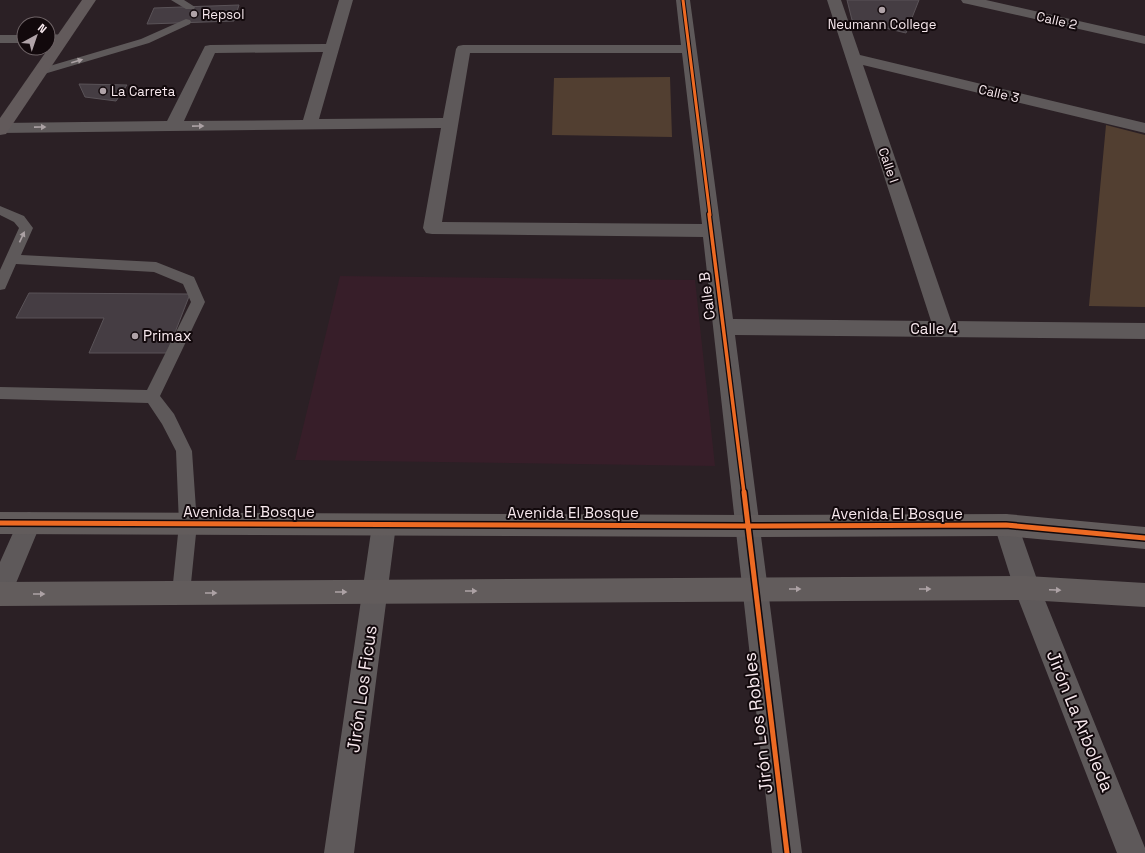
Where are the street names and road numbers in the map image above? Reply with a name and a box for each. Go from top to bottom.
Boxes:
street label: Calle 2 [1035,8,1079,33]
street label: Calle 3 [977,81,1021,106]
street label: Calle I [875,145,902,185]
street label: Calle B [694,271,719,321]
street label: Calle 4 [910,319,958,338]
street label: Avenida El Bosque [183,502,315,521]
street label: Avenida El Bosque [507,503,639,522]
street label: Avenida El Bosque [831,504,963,523]
street label: Jirón Los Ficus [341,624,382,754]
street label: Jirón La Arboleda [1042,647,1119,795]
street label: Jirón Los Robles [737,651,778,795]

